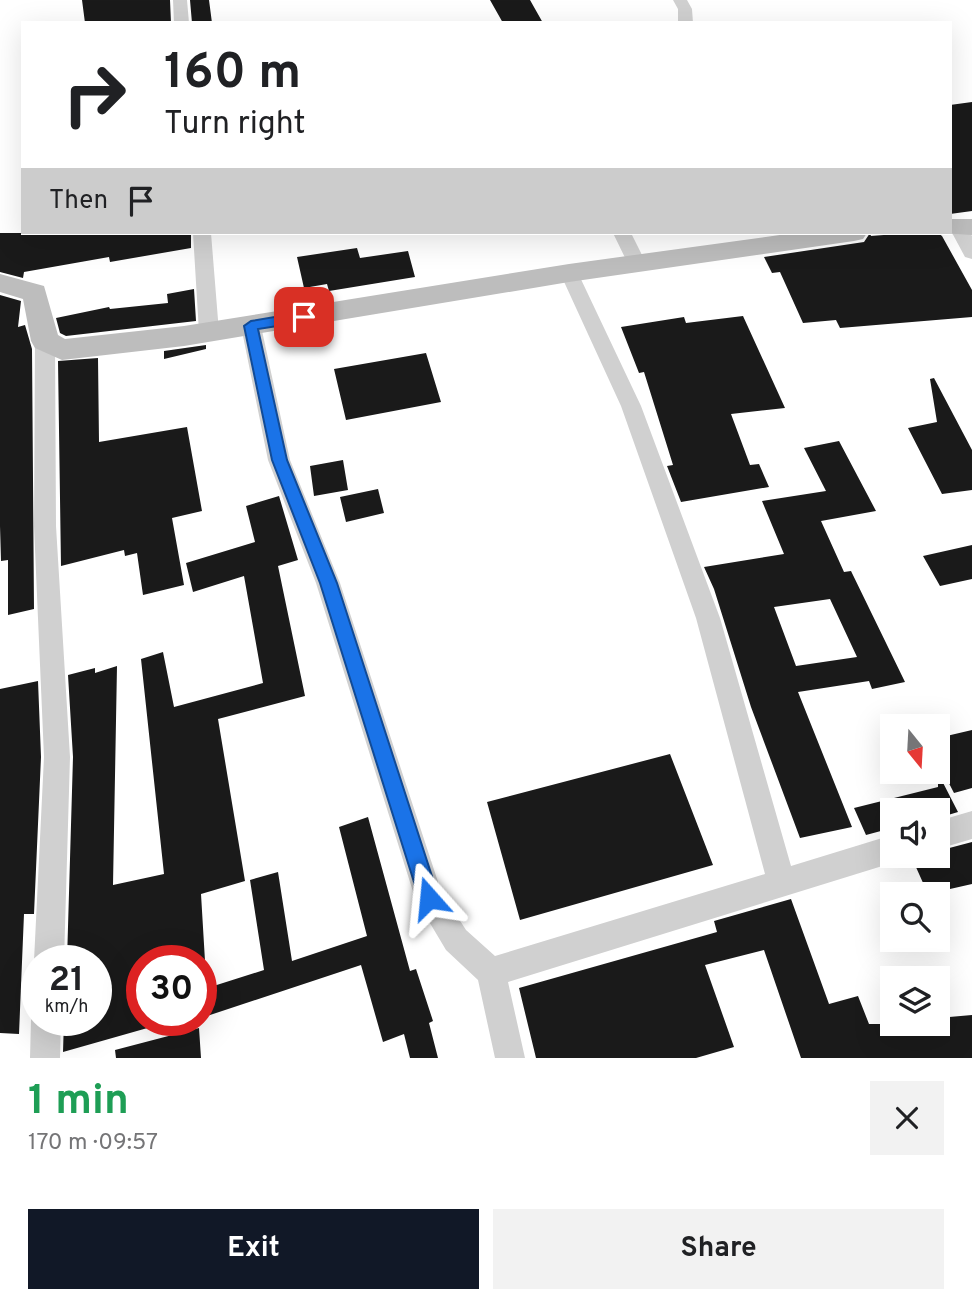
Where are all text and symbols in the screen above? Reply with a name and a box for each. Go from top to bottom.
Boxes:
text: 160 m [164,44,301,106]
icon: right [49,49,140,140]
text: Turn right [164,105,306,145]
icon: arrive [122,182,160,220]
text: Then [49,185,108,218]
pin [274,287,334,347]
icon: arrive [285,298,323,336]
north arrow [880,714,950,784]
map controls [880,714,950,1036]
button: sound [880,798,950,868]
position arrow [392,861,466,935]
button: search [880,882,950,952]
speed limit sign: 30 [126,945,217,1036]
text: 21 [49,959,84,1003]
button: layers [880,966,950,1036]
text: km/h [45,996,88,1019]
text: 1 min [28,1076,129,1129]
button: close [870,1081,944,1155]
text: 170 m · 09:57 [28,1129,158,1158]
button: Exit [28,1209,479,1289]
button: Share [493,1209,944,1289]

